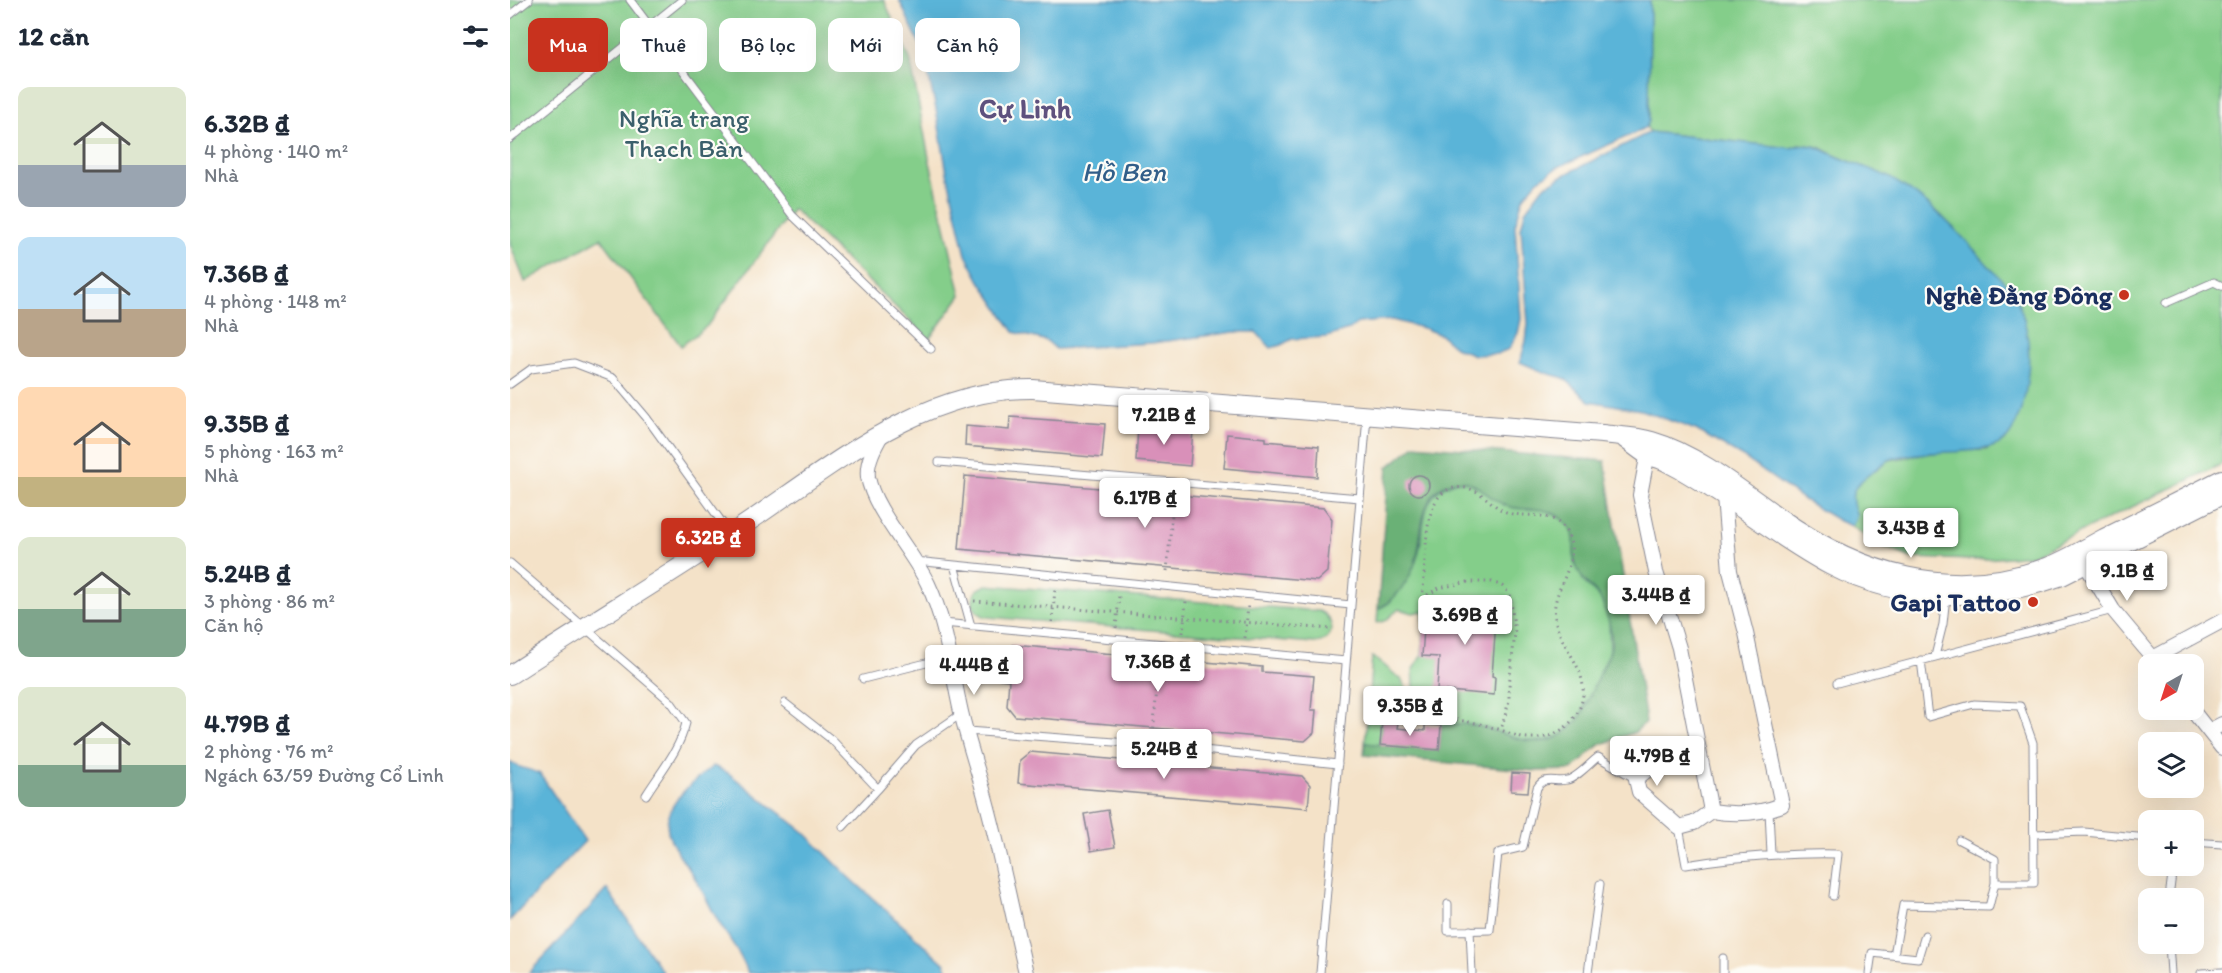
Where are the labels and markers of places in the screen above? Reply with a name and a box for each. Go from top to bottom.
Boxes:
place label: Nghè Đằng Đông [1926,279,2113,311]
marker: Nghè Đằng Đông [2117,288,2131,302]
pin: 7.21B ₫ [1109,395,1219,446]
pin: 6.17B ₫ [1090,478,1200,529]
pin: 3.43B ₫ [1856,508,1966,559]
pin: 6.32B ₫ [653,518,763,569]
pin: 9.1B ₫ [2078,551,2176,602]
pin: 3.44B ₫ [1601,575,1711,626]
place label: Gapi Tattoo [1890,586,2021,618]
pin: 3.69B ₫ [1410,595,1520,646]
marker: Gapi Tattoo [2026,595,2040,609]
pin: 7.36B ₫ [1103,642,1213,693]
pin: 4.44B ₫ [919,645,1029,696]
pin: 9.35B ₫ [1355,686,1465,737]
pin: 5.24B ₫ [1109,729,1219,780]
pin: 4.79B ₫ [1602,736,1712,787]

